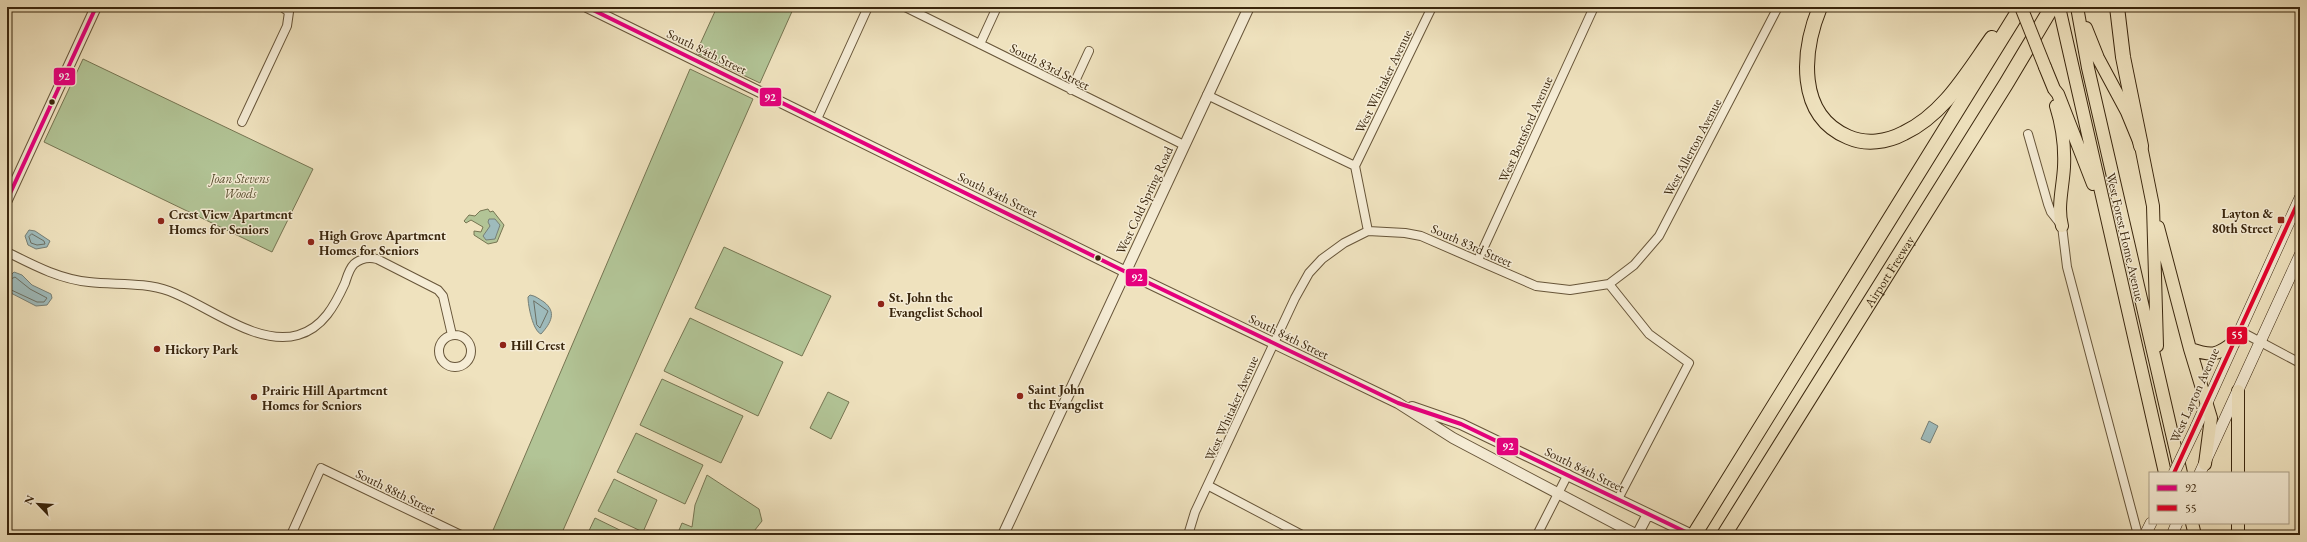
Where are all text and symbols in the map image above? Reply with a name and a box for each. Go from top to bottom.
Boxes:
street label: South 84th Street [664,25,750,78]
street label: West Whitaker Avenue [1351,27,1416,136]
street label: South 83rd Street [1007,39,1093,94]
line badge: 92 [53,67,76,86]
text: 92 [58,69,70,83]
street label: West Bottsford Avenue [1494,74,1556,185]
line badge: 92 [759,87,782,107]
text: 92 [764,90,776,104]
street label: West Allerton Avenue [1659,95,1725,199]
unlabelled marker [47,97,57,107]
street label: West Cold Spring Road [1112,143,1177,257]
street label: South 84th Street [955,168,1041,221]
park label: Joan Stevens Woods [208,170,270,202]
street label: West Forest Home Avenue [2102,171,2149,303]
place label: Layton & 80th Street [2212,205,2274,237]
place label: Crest View Apartment Homes for Seniors [169,206,293,238]
marker: Layton & 80th Street [2276,215,2286,225]
marker: Crest View Apartment Homes for Seniors [156,216,166,226]
street label: South 83rd Street [1428,220,1515,271]
place label: High Grove Apartment Homes for Seniors [319,227,446,259]
street label: Airport Freeway [1860,232,1918,311]
marker: High Grove Apartment Homes for Seniors [306,237,316,247]
unlabelled marker [1093,253,1103,263]
line badge: 92 [1125,268,1148,287]
text: 92 [1131,270,1143,284]
place label: St. John the Evangelist School [889,289,983,321]
marker: St. John the Evangelist School [876,299,886,309]
street label: South 84th Street [1246,310,1332,363]
line badge: 55 [2226,326,2248,345]
text: 55 [2231,328,2243,342]
place label: Hill Crest [511,337,565,354]
marker: Hill Crest [498,340,508,350]
place label: Hickory Park [165,341,239,358]
marker: Hickory Park [152,344,162,354]
street label: West Layton Avenue [2166,345,2223,445]
street label: West Whitaker Avenue [1201,353,1262,463]
place label: Saint John the Evangelist [1028,381,1104,413]
place label: Prairie Hill Apartment Homes for Seniors [262,382,388,414]
marker: Saint John the Evangelist [1015,391,1025,401]
marker: Prairie Hill Apartment Homes for Seniors [249,392,259,402]
line badge: 92 [1496,437,1519,456]
text: 92 [1502,439,1514,453]
street label: South 84th Street [1542,443,1628,496]
street label: South 88th Street [353,465,439,518]
legend [2149,472,2289,524]
text: 92 [2185,480,2197,496]
north arrow [18,484,58,524]
text: N [21,493,37,507]
text: 55 [2185,500,2197,516]

